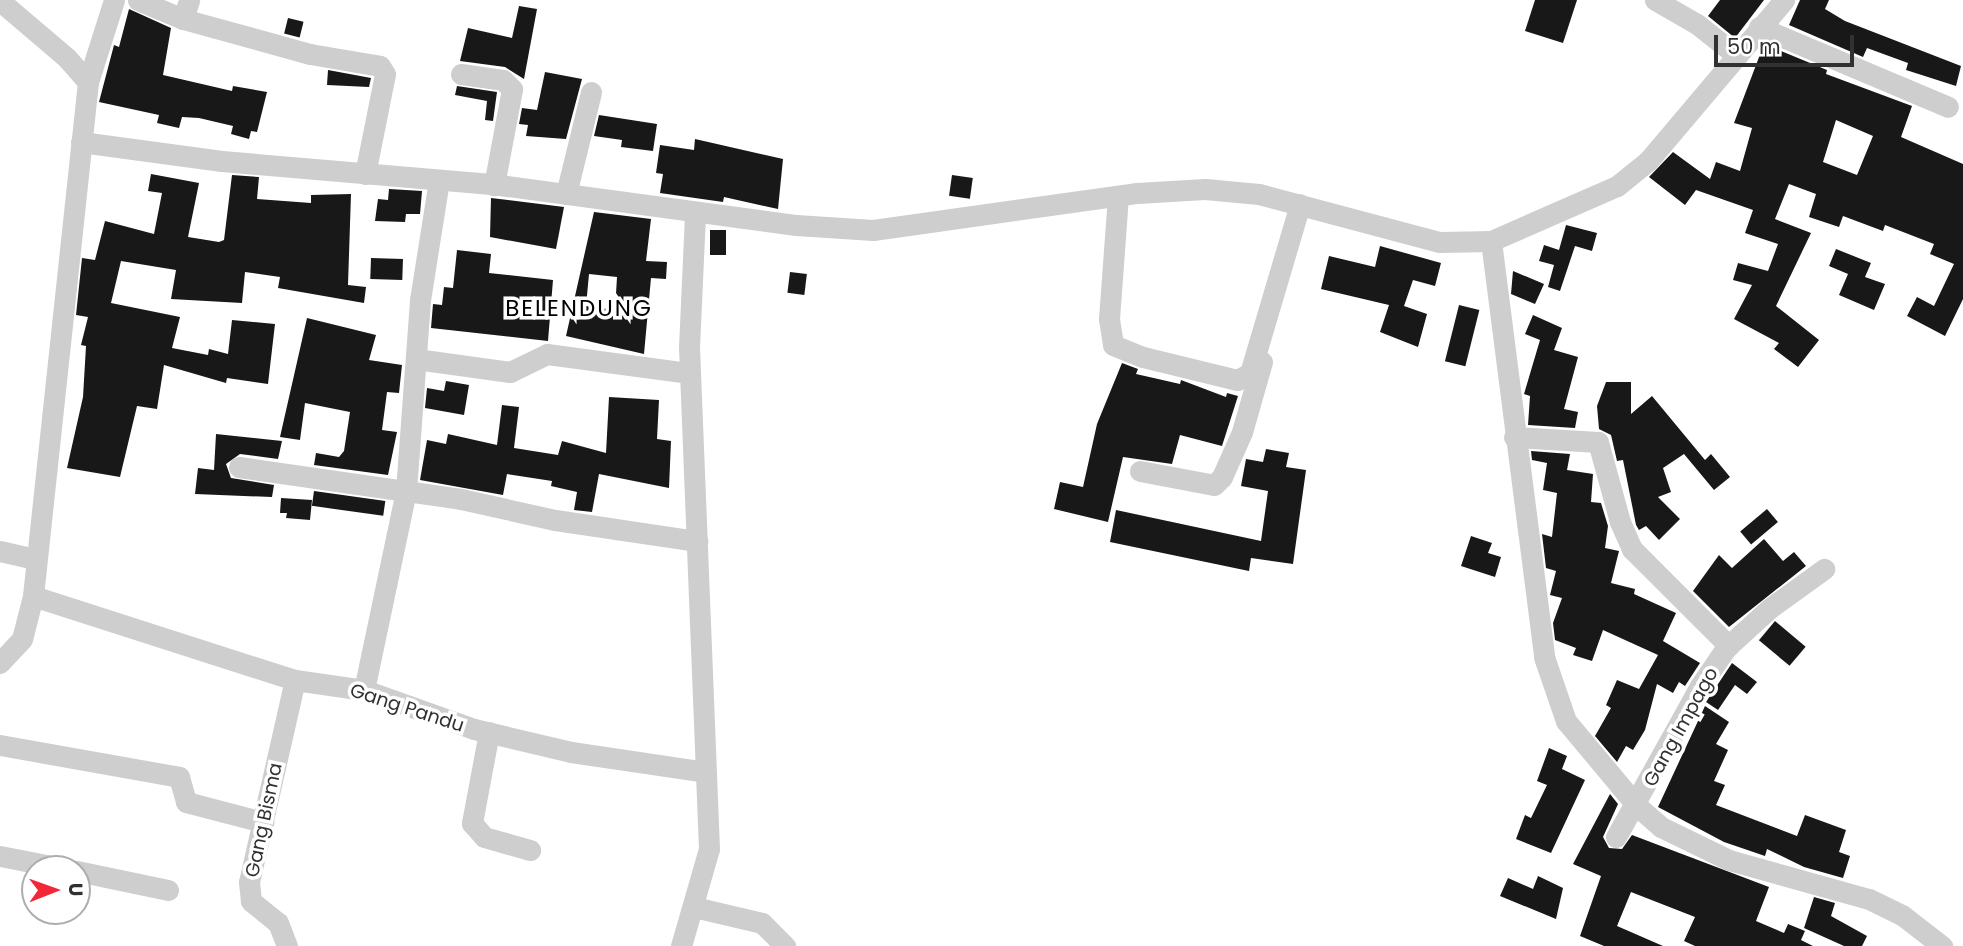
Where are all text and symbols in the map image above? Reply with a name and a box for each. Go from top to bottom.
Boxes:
scale bar [1718,21,1858,65]
text: 50 m [1727,32,1781,61]
district label: BELENDUNG [506,294,652,322]
street label: Gang Impago [1639,663,1723,791]
street label: Gang Pandu [347,679,467,737]
street label: Gang Bisma [241,761,287,879]
north arrow [21,855,91,925]
text: U [62,883,89,897]

